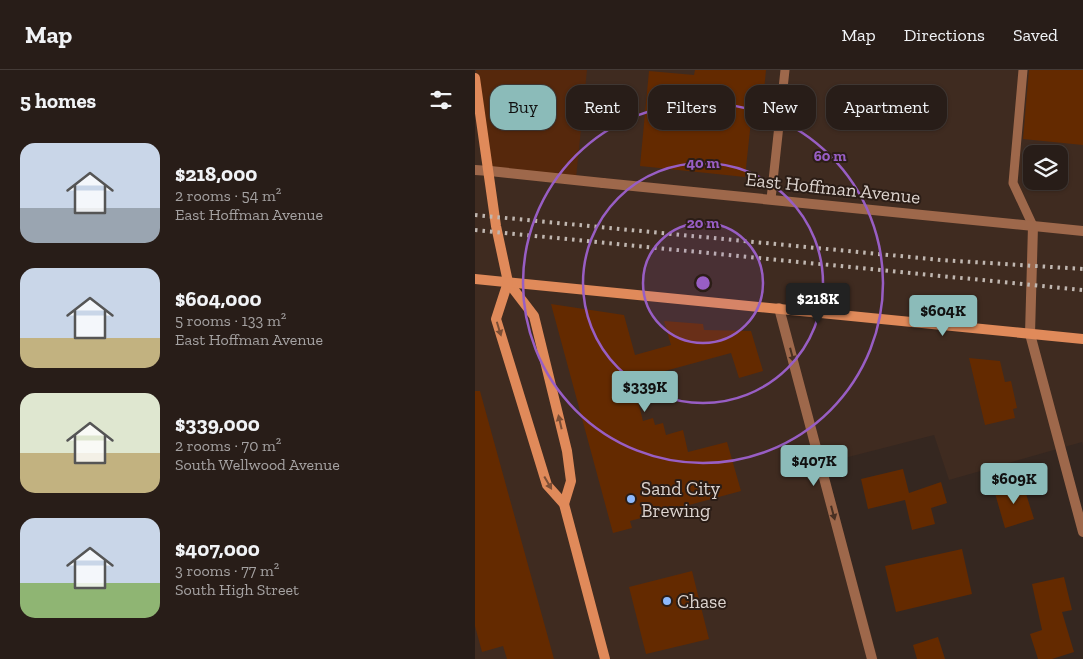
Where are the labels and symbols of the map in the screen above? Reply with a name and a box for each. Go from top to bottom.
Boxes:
text: 60 m [814,147,846,165]
text: 40 m [686,154,720,172]
street label: East Hoffman Avenue [744,167,922,209]
text: 20 m [687,214,719,232]
centre of rings [694,274,712,292]
pin: $218K [783,282,853,325]
pin: $604K [908,294,978,337]
one-way arrow [496,321,504,336]
one-way arrow [788,348,796,363]
pin: $339K [610,370,680,413]
one-way arrow [556,415,564,430]
pin: $407K [779,444,849,487]
pin: $609K [979,462,1049,505]
one-way arrow [544,476,552,491]
place label: Sand City Brewing [641,477,721,522]
marker: Sand City Brewing [625,493,637,505]
one-way arrow [830,505,838,520]
place label: Chase [677,590,726,613]
marker: Chase [661,595,673,607]

